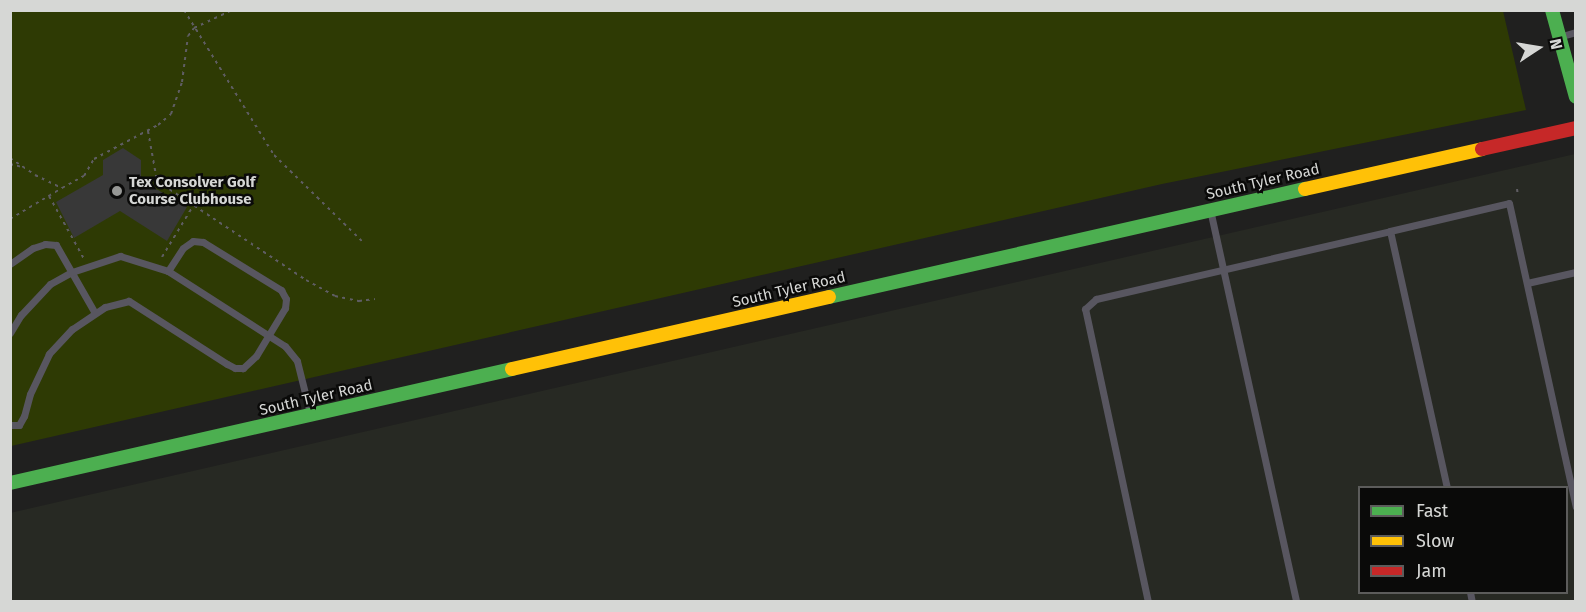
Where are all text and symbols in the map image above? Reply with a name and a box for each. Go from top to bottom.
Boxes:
north arrow [1508,18,1568,78]
text: N [1546,37,1566,51]
street label: South Tyler Road [1205,160,1321,204]
place label: Tex Consolver Golf Course Clubhouse [129,173,255,208]
marker: Tex Consolver Golf Course Clubhouse [110,184,124,198]
street label: South Tyler Road [731,268,847,312]
street label: South Tyler Road [258,376,374,420]
legend [1358,486,1568,594]
text: Fast [1416,500,1448,522]
text: Slow [1416,530,1454,552]
text: Jam [1416,560,1447,582]

